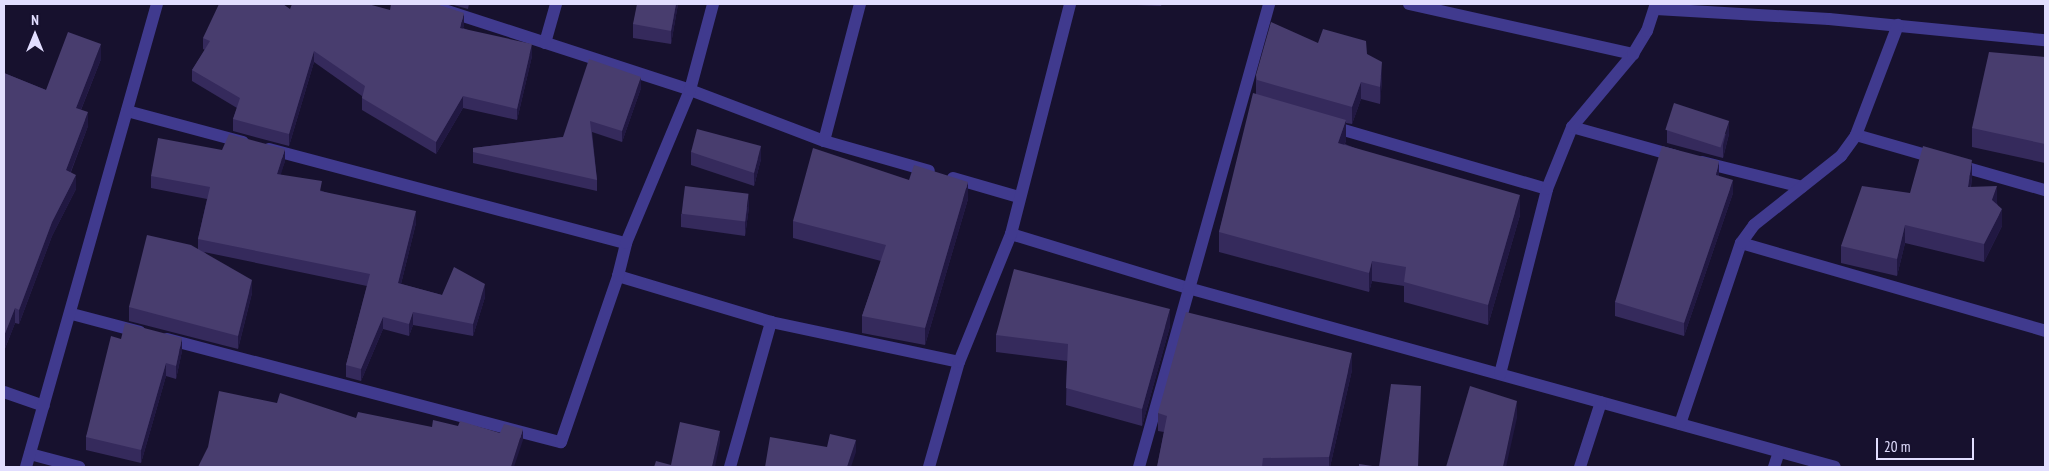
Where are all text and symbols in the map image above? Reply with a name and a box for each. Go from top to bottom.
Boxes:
north arrow [10,10,60,60]
text: N [31,11,39,29]
scale bar [1879,428,1976,460]
text: 20 m [1884,437,1910,456]

